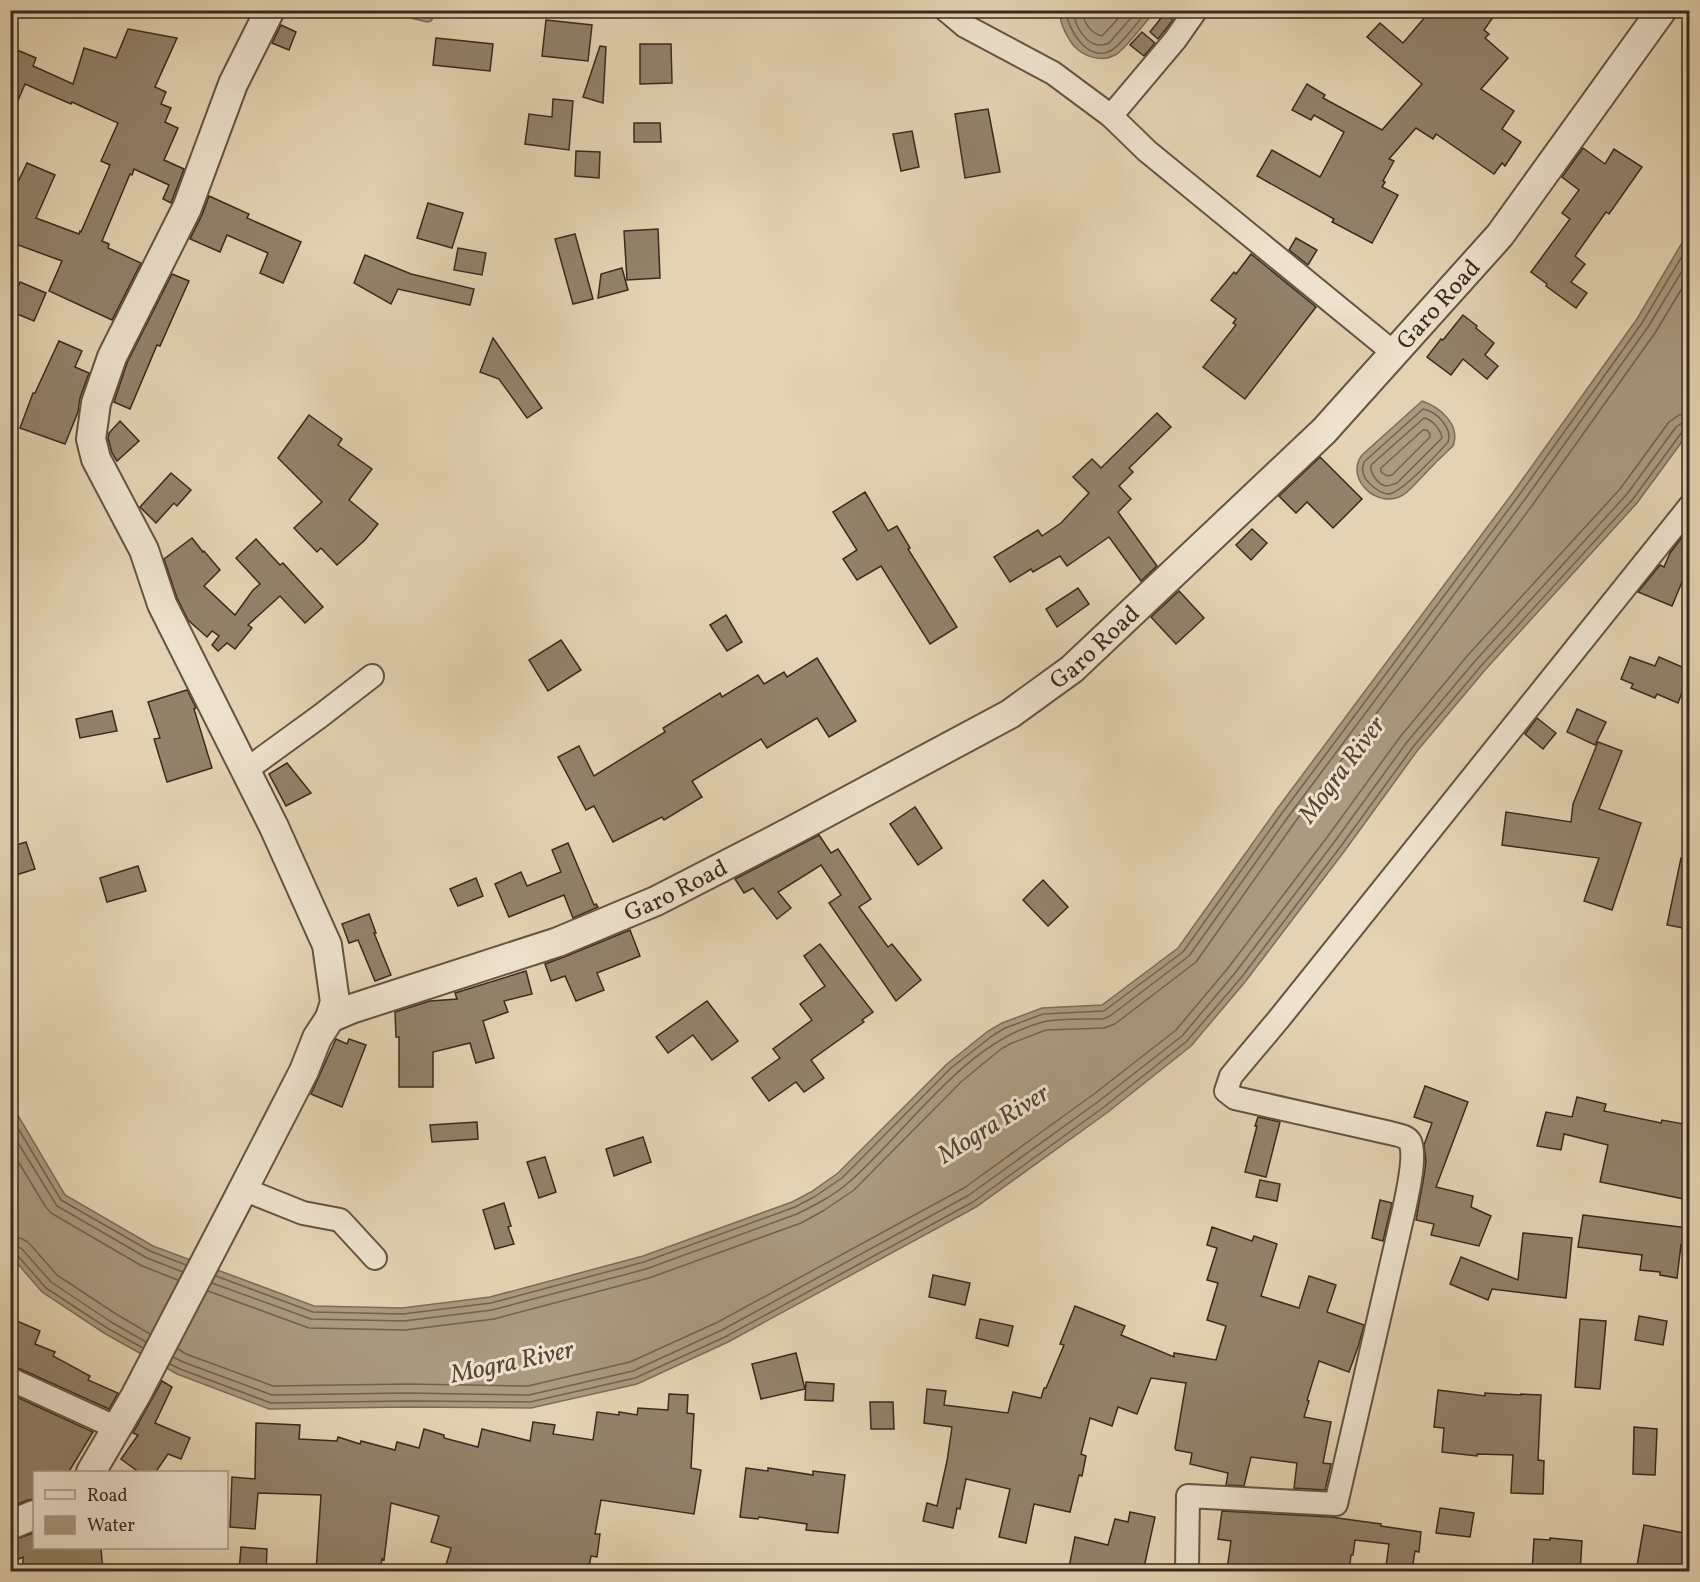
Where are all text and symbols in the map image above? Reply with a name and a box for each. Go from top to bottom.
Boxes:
street label: Garo Road [1390,253,1489,358]
street label: Garo Road [1044,598,1148,699]
water label: Mogra River [1290,709,1395,832]
street label: Garo Road [619,852,734,931]
water label: Mogra River [930,1076,1057,1174]
water label: Mogra River [446,1332,578,1394]
legend [33,1471,228,1549]
text: Road [87,1484,128,1509]
text: Water [87,1514,135,1539]

